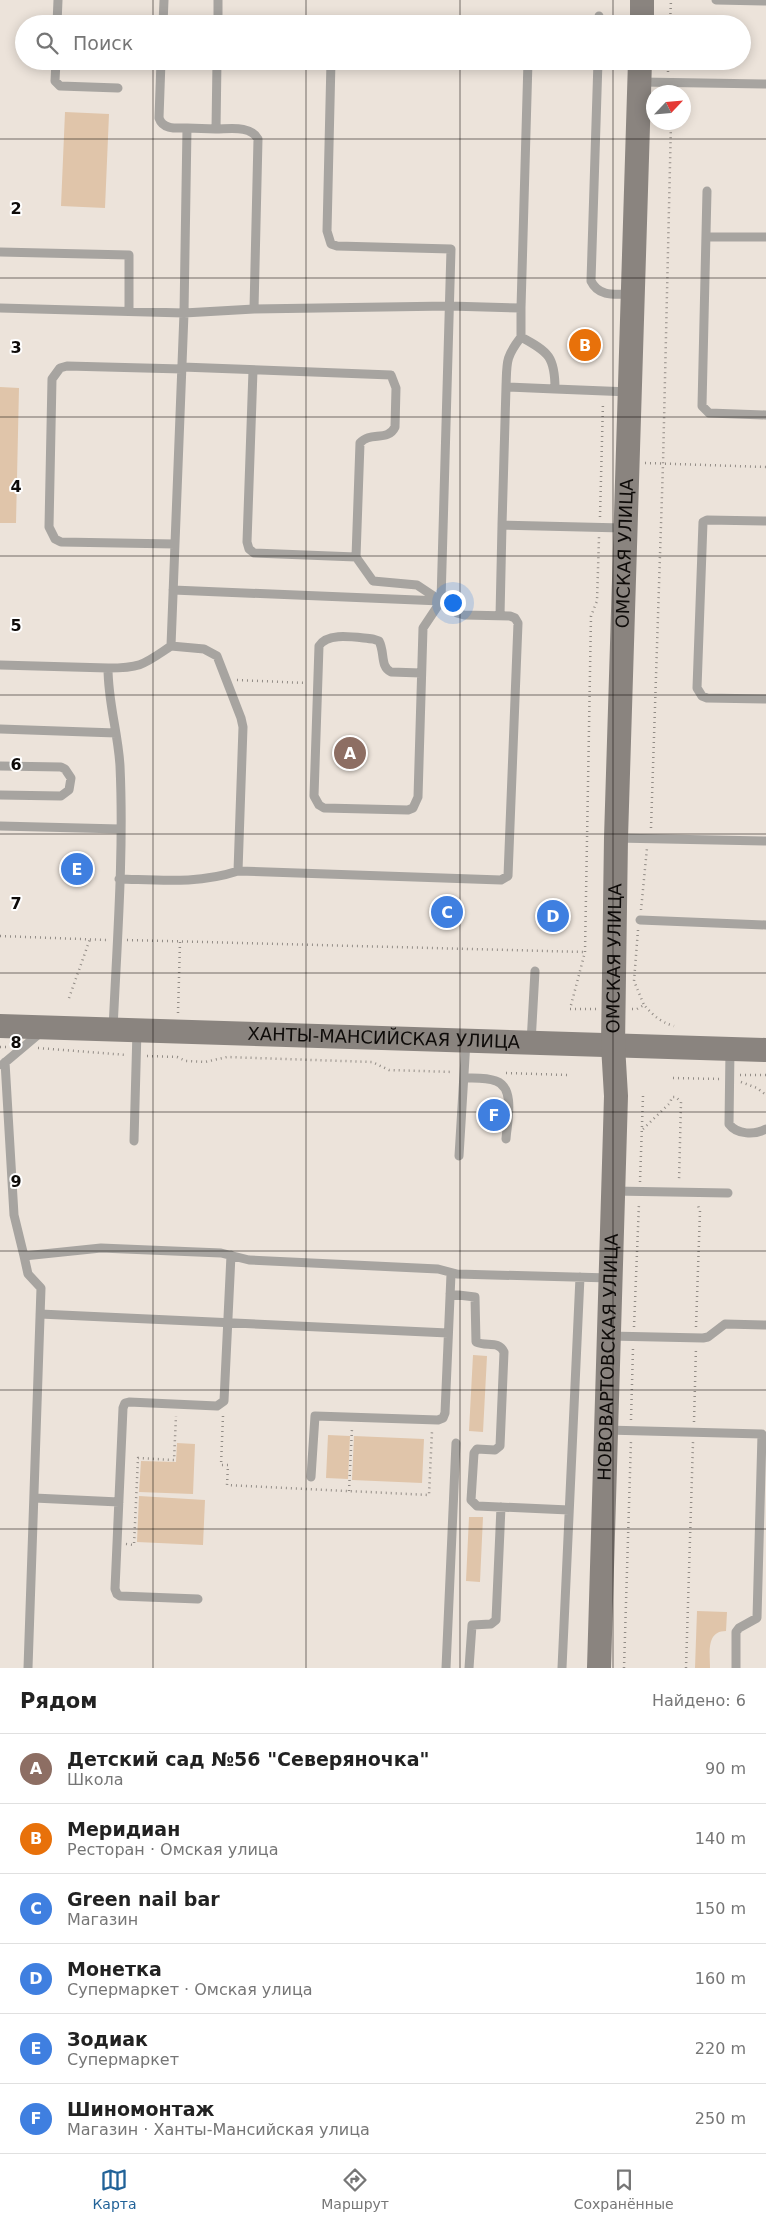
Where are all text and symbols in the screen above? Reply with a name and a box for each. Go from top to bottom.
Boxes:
search box [15,15,751,70]
icon: search [33,29,61,57]
text: Поиск [73,32,133,54]
north arrow [646,85,691,130]
text: 2 [10,199,22,218]
pin: B [569,326,601,364]
text: 3 [10,338,22,357]
text: 4 [10,477,22,496]
street label: ОМСКАЯ УЛИЦА [611,478,637,629]
your location [440,590,466,616]
text: 5 [10,616,22,635]
pin: A [334,734,366,772]
text: 6 [10,755,22,774]
pin: E [61,850,93,888]
street label: ОМСКАЯ УЛИЦА [602,883,625,1033]
pin: C [431,893,463,931]
text: 7 [10,894,22,913]
pin: D [537,897,569,935]
street label: ХАНТЫ-МАНСИЙСКАЯ УЛИЦА [247,1023,521,1052]
text: 8 [10,1033,22,1052]
pin: F [478,1096,510,1134]
text: 9 [10,1172,22,1191]
street label: НОВОВАРТОВСКАЯ УЛИЦА [594,1232,622,1481]
text: Рядом [20,1689,97,1713]
text: Найдено: 6 [652,1691,746,1710]
text: Детский сад №56 "Северяночка" [67,1748,429,1770]
text: A [30,1759,42,1778]
text: 90 m [705,1759,746,1778]
text: Школа [67,1770,124,1789]
text: Меридиан [67,1818,180,1840]
text: B [30,1829,42,1848]
text: 140 m [695,1829,746,1848]
text: Ресторан · Омская улица [67,1840,279,1859]
text: Green nail bar [67,1888,220,1910]
text: C [30,1899,42,1918]
text: 150 m [695,1899,746,1918]
text: Магазин [67,1910,138,1929]
text: Монетка [67,1958,162,1980]
text: D [29,1969,43,1988]
text: 160 m [695,1969,746,1988]
text: Супермаркет · Омская улица [67,1980,313,1999]
text: Зодиак [67,2028,148,2050]
text: E [31,2039,41,2058]
text: 220 m [695,2039,746,2058]
text: Супермаркет [67,2050,179,2069]
text: Шиномонтаж [67,2098,214,2120]
text: F [31,2109,41,2128]
text: 250 m [695,2109,746,2128]
text: Магазин · Ханты-Мансийская улица [67,2120,370,2139]
tab: Карта [92,2166,137,2212]
tab: Маршрут [321,2166,389,2212]
tab: Сохранённые [574,2166,674,2212]

